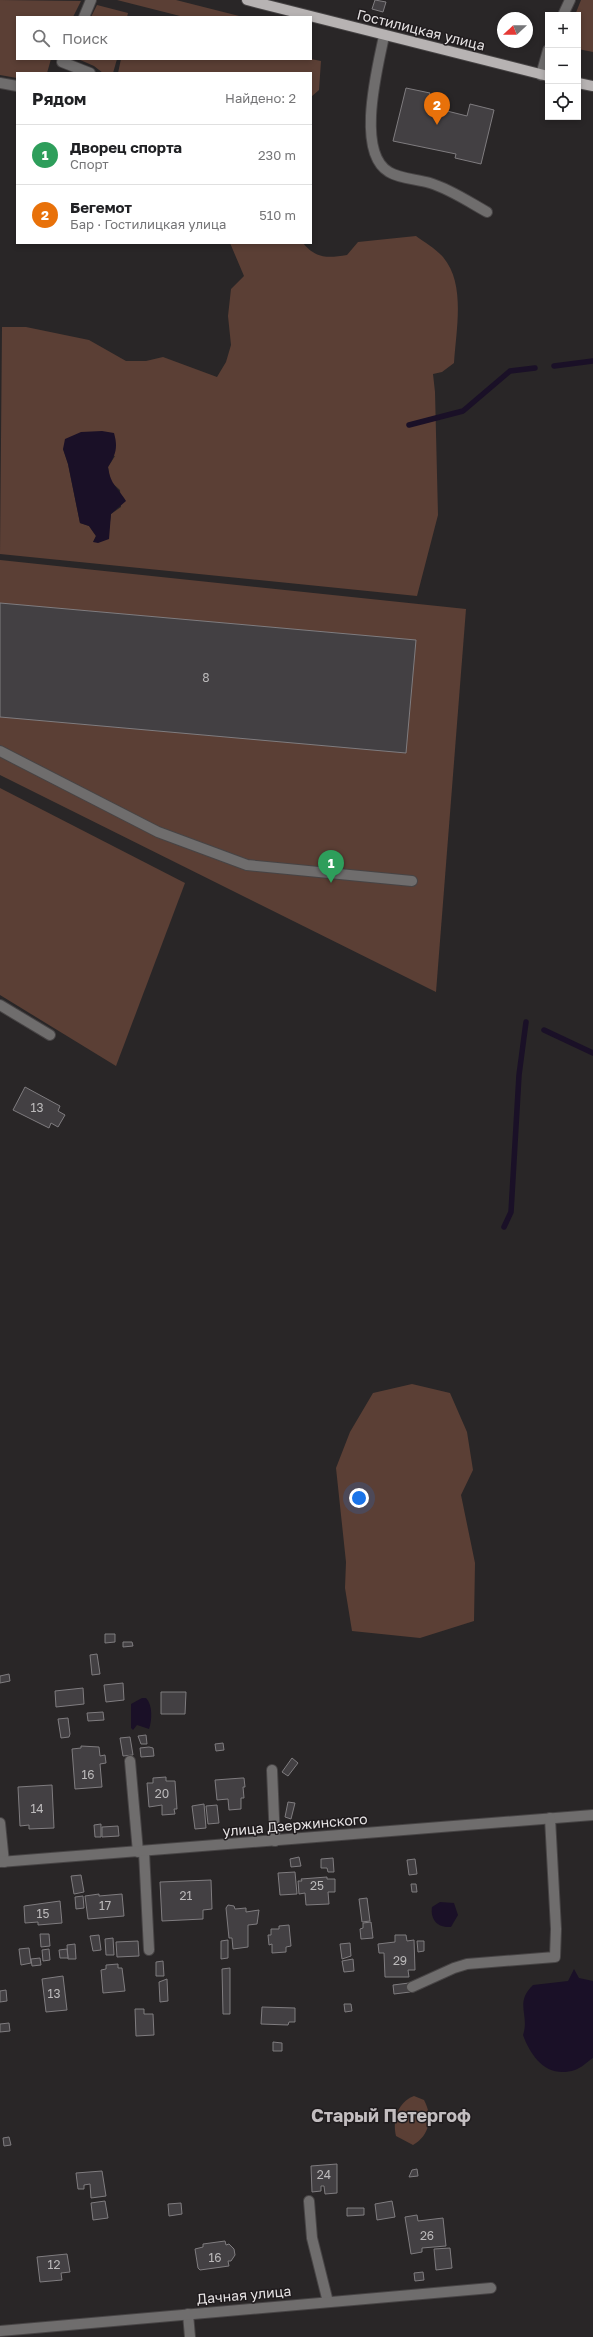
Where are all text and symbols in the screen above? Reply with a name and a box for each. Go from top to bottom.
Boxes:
street label: Гостилицкая улица [355,5,487,54]
north arrow [497,12,533,48]
map controls [545,12,581,120]
button: + [545,12,581,48]
search box [16,16,312,60]
icon: search [30,27,52,49]
text: Поиск [62,29,108,47]
button: − [545,48,581,84]
button: locate [545,84,581,120]
text: Рядом [32,88,86,109]
text: Найдено: 2 [225,90,296,106]
pin: 2 [424,92,450,125]
text: Дворец спорта [70,138,182,156]
text: 1 [42,147,48,163]
text: 230 m [258,147,296,163]
text: Спорт [70,156,109,172]
text: Бегемот [70,198,132,216]
text: 2 [41,207,49,223]
text: 510 m [259,207,296,223]
text: Бар · Гостилицкая улица [70,216,226,232]
house number: 8 [202,670,210,685]
pin: 1 [318,850,344,883]
house number: 13 [31,1100,43,1115]
your location [349,1488,369,1508]
house number: 16 [81,1767,95,1782]
house number: 20 [155,1786,169,1801]
house number: 14 [30,1801,44,1816]
street label: улица Дзержинского [222,1810,368,1839]
house number: 25 [310,1878,324,1893]
house number: 21 [180,1888,193,1903]
house number: 17 [99,1898,111,1913]
house number: 15 [37,1906,49,1921]
house number: 29 [393,1953,407,1968]
house number: 13 [48,1986,60,2001]
district label: Старый Петергоф [311,2104,471,2126]
house number: 24 [317,2167,331,2182]
house number: 26 [420,2228,434,2243]
house number: 16 [208,2250,222,2265]
house number: 12 [48,2257,60,2272]
street label: Дачная улица [196,2282,292,2307]

